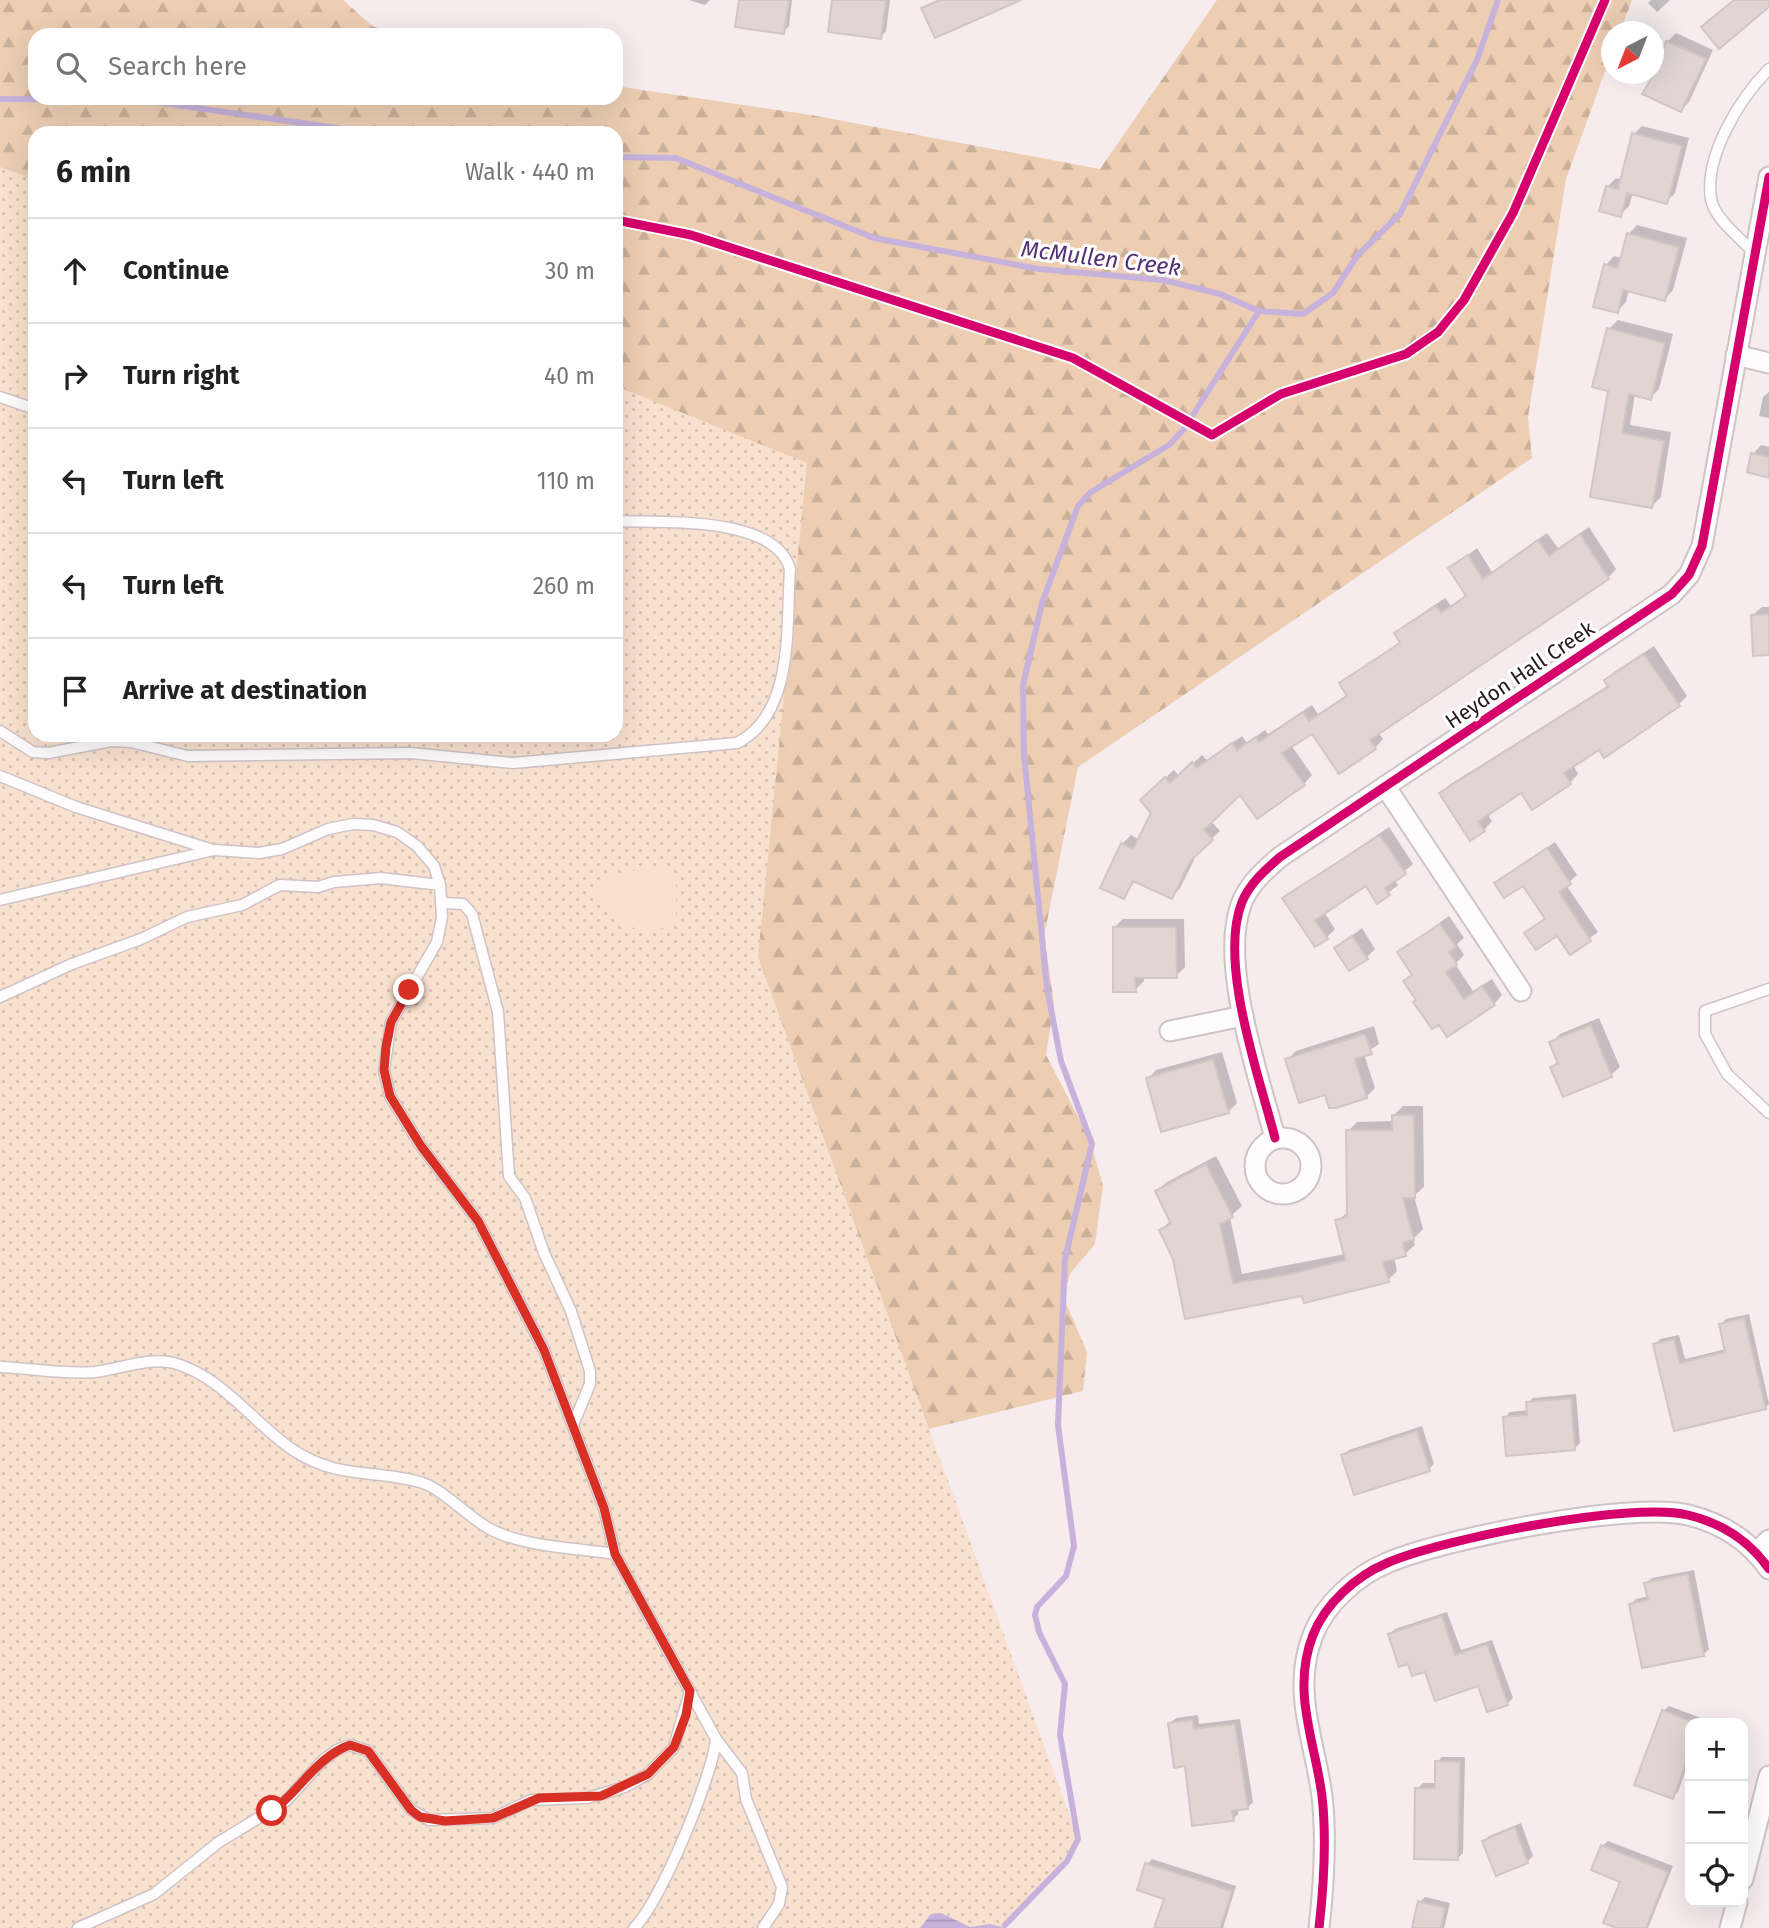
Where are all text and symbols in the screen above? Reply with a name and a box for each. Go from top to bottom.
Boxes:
north arrow [1601,21,1664,84]
search box [28,28,623,105]
icon: search [52,48,90,86]
text: Search here [108,51,247,82]
text: 6 min [56,154,131,190]
text: Walk · 440 m [465,158,595,186]
water label: McMullen Creek [1020,234,1182,282]
icon: ahead [56,252,94,290]
text: Continue [123,255,229,286]
text: 30 m [545,257,595,285]
icon: right [56,357,94,395]
text: Turn right [123,360,240,391]
text: 40 m [544,362,595,390]
icon: left [56,462,94,500]
text: Turn left [123,465,224,496]
text: 110 m [537,467,595,495]
icon: left [56,567,94,605]
text: Turn left [123,570,224,601]
text: 260 m [533,572,595,600]
street label: Heydon Hall Creek [1440,615,1600,735]
icon: arrive [56,672,94,710]
text: Arrive at destination [123,675,367,706]
route end [393,974,424,1005]
map controls [1685,1718,1748,1907]
button: + [1685,1718,1748,1781]
button: − [1685,1781,1748,1844]
route start [256,1795,287,1826]
button: locate [1685,1844,1748,1907]

